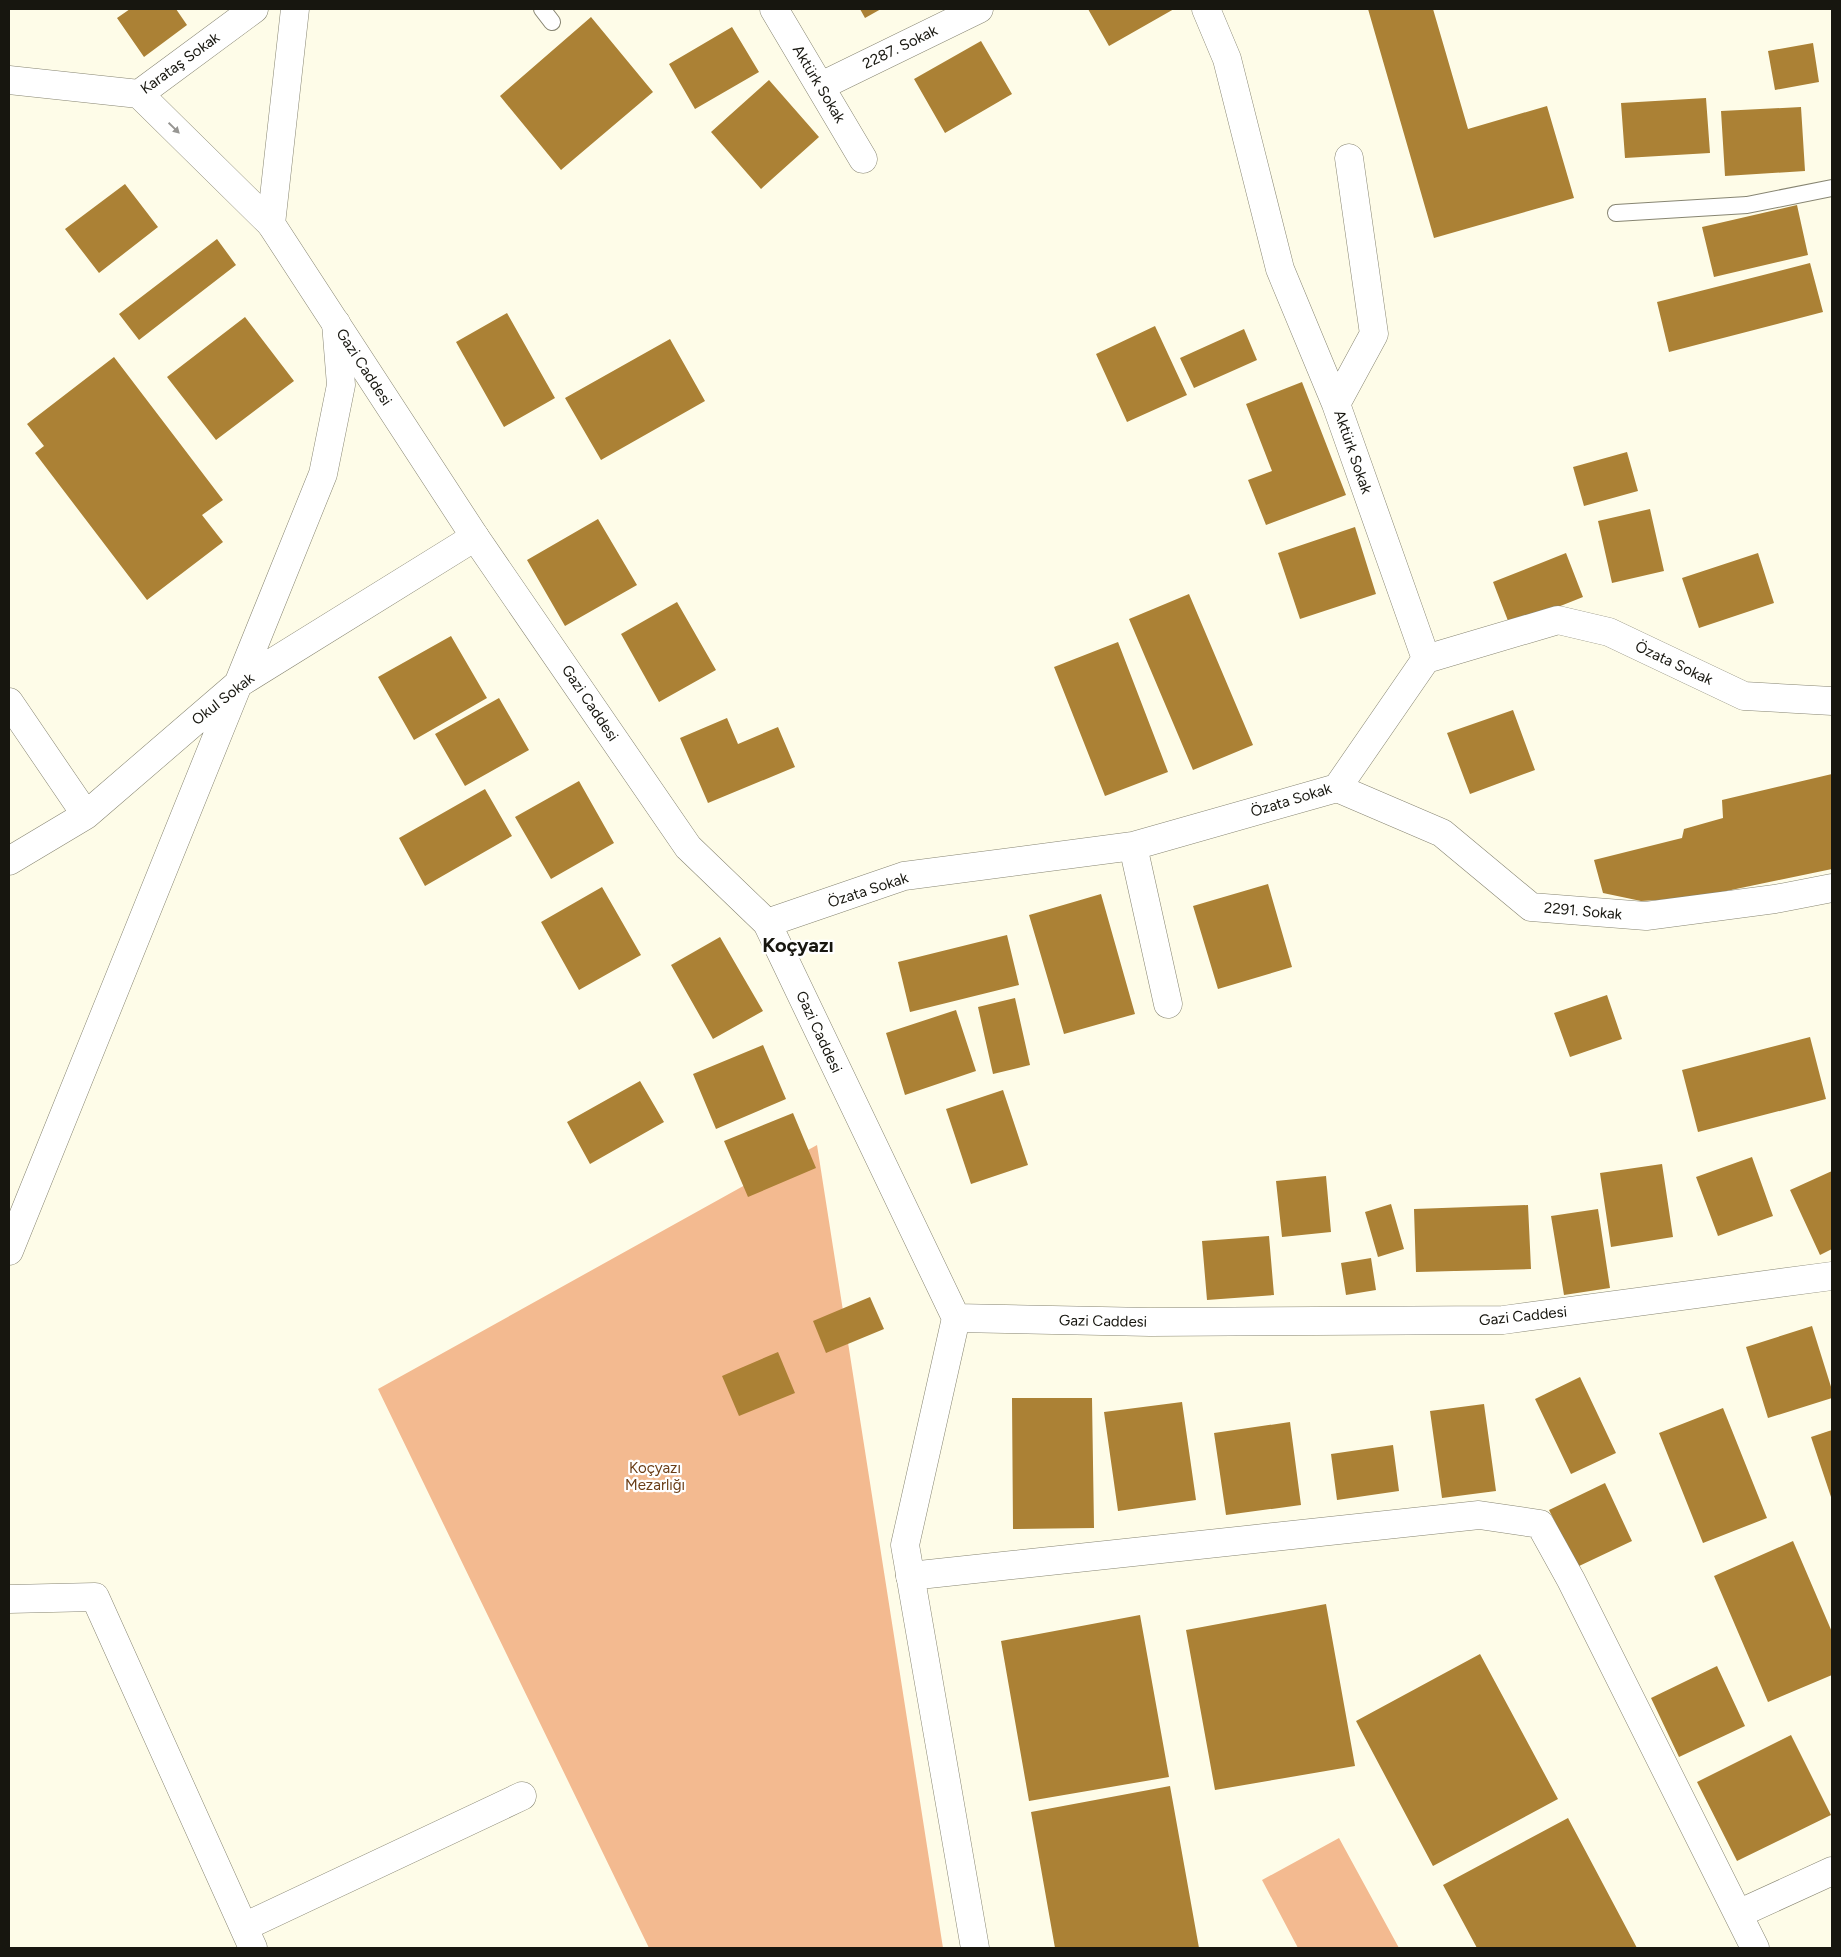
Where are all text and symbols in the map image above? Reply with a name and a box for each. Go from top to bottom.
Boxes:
street label: 2287. Sokak [860,21,941,73]
street label: Karataş Sokak [137,28,224,98]
street label: Aktürk Sokak [789,42,850,127]
one-way arrow [167,122,179,134]
street label: Gazi Caddesi [332,325,396,409]
street label: Aktürk Sokak [1330,408,1376,497]
street label: Özata Sokak [1632,637,1716,689]
street label: Gazi Caddesi [558,661,622,745]
street label: Okul Sokak [188,669,258,729]
street label: Özata Sokak [1248,779,1334,821]
street label: Özata Sokak [825,868,911,911]
street label: 2291. Sokak [1543,899,1623,923]
district label: Koçyazı [762,933,834,957]
street label: Gazi Caddesi [792,988,846,1076]
street label: Gazi Caddesi [1478,1302,1568,1330]
street label: Gazi Caddesi [1059,1311,1147,1331]
park label: Koçyazı Mezarlığı [625,1459,685,1494]

